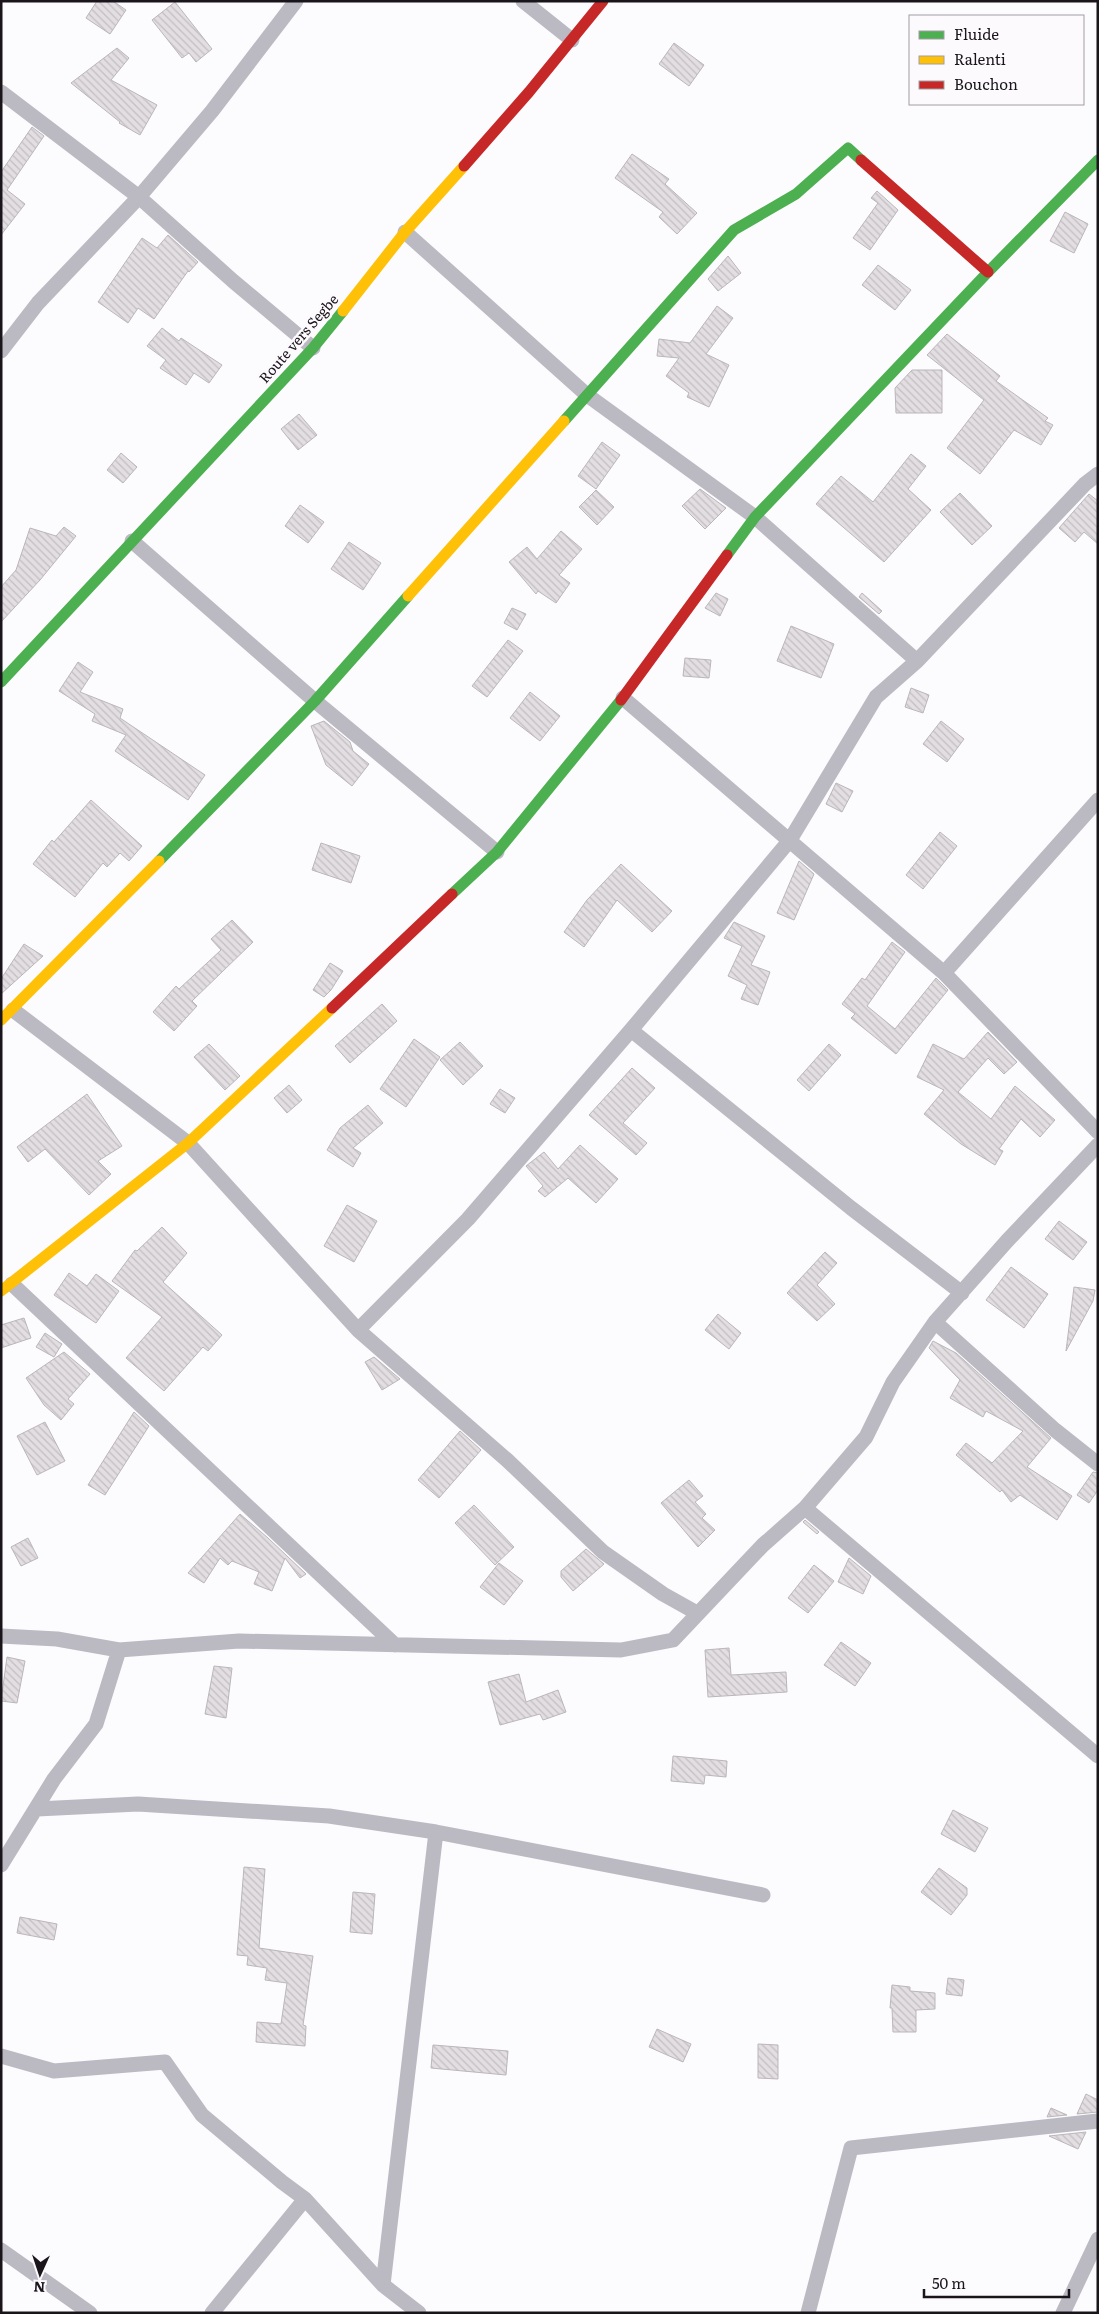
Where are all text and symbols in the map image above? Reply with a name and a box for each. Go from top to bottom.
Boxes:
legend [909,15,1084,105]
text: Fluide [954,22,999,45]
text: Ralenti [954,47,1006,70]
text: Bouchon [954,72,1018,95]
street label: Route vers Segbe [254,289,342,387]
north arrow [15,2249,65,2299]
scale bar [924,2266,1069,2298]
text: 50 m [932,2271,966,2294]
text: N [33,2278,46,2298]

